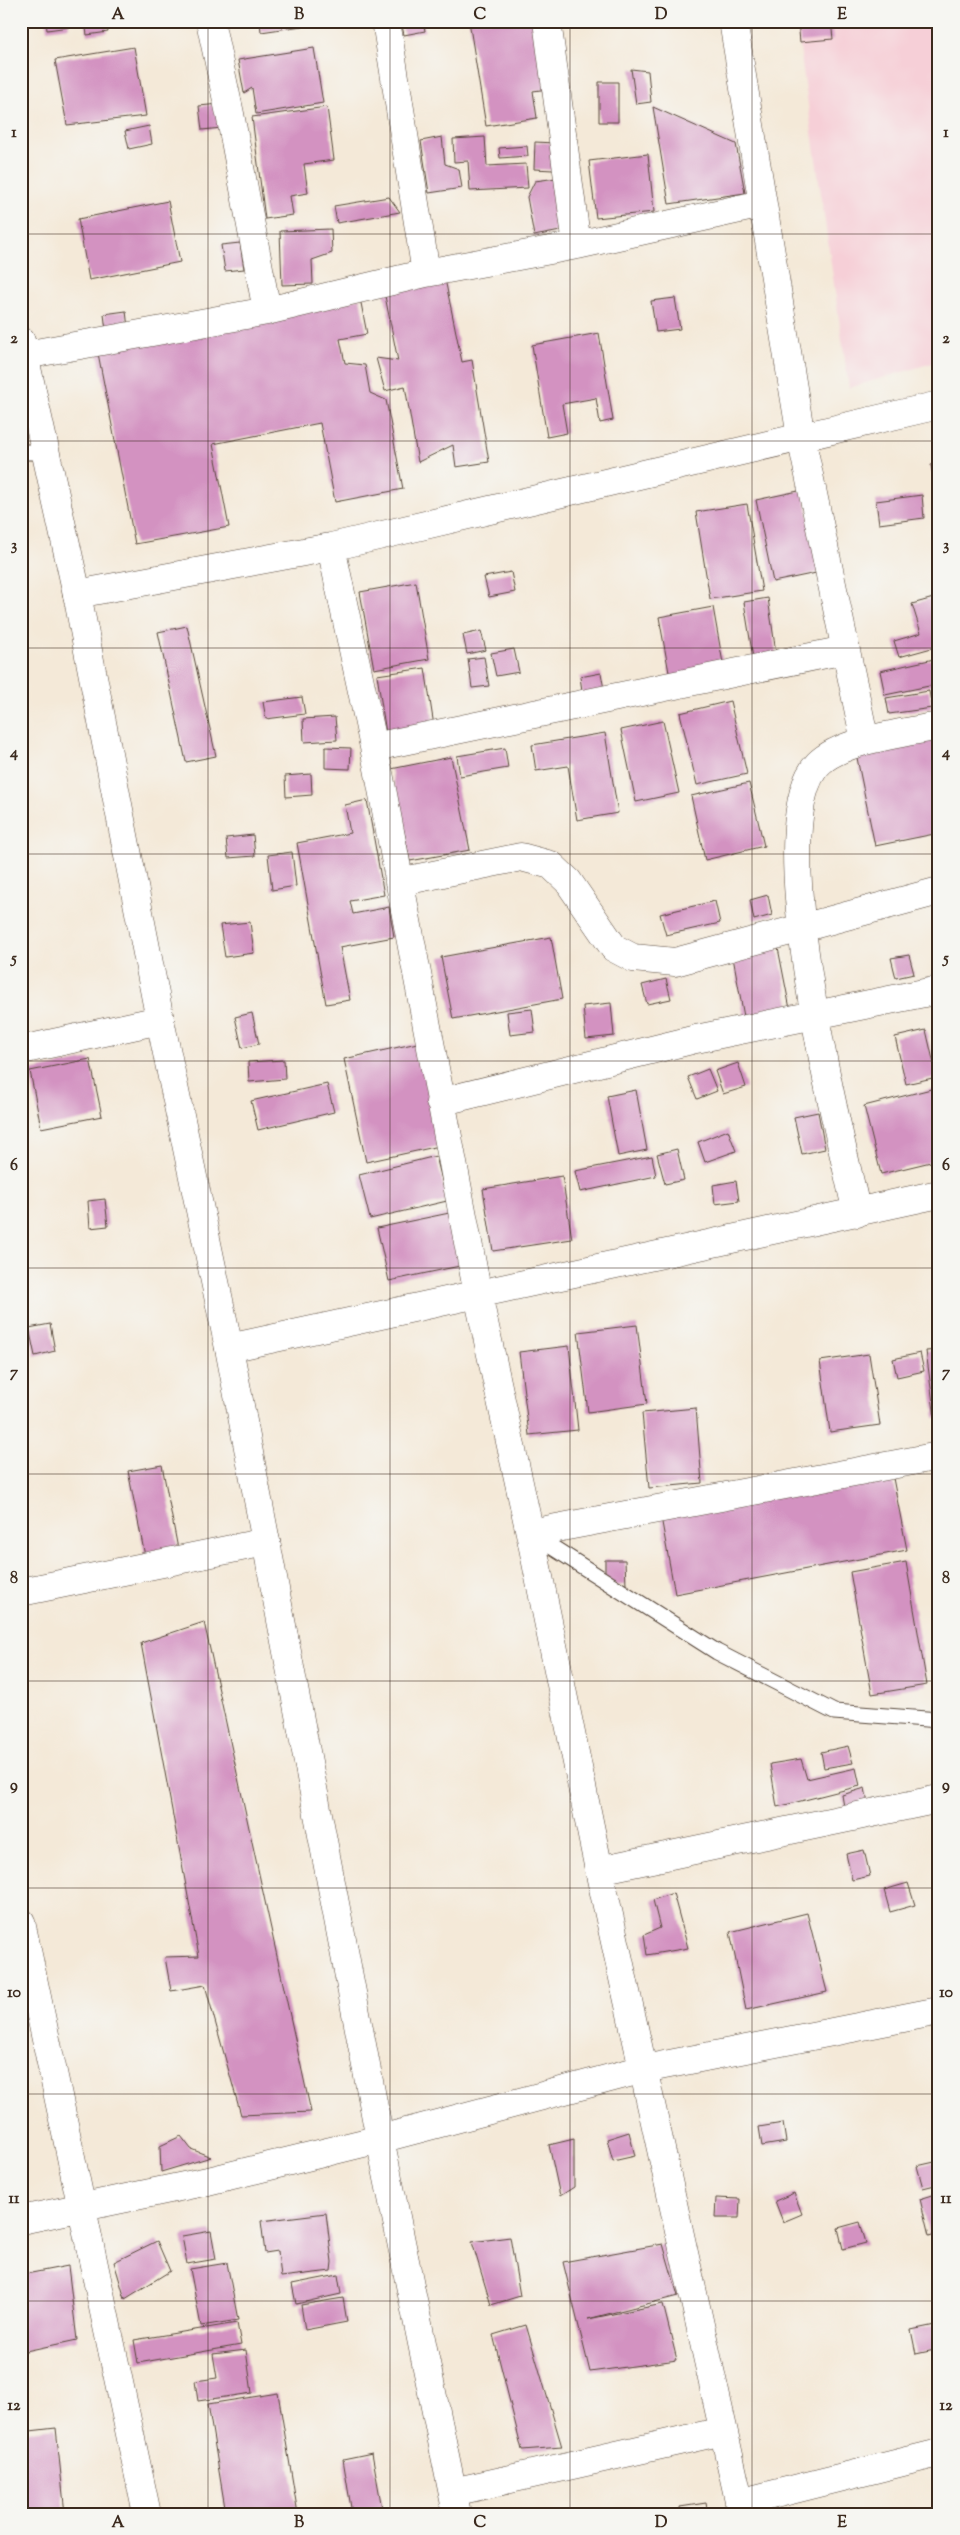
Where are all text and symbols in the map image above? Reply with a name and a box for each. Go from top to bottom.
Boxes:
text: A [112,4,125,27]
text: B [294,4,304,27]
text: C [474,4,487,27]
text: D [655,4,668,27]
text: E [837,4,847,27]
text: 1 [11,122,17,145]
text: 1 [943,122,949,145]
text: 2 [10,328,18,351]
text: 2 [942,328,950,351]
text: 3 [11,535,18,558]
text: 3 [943,535,950,558]
text: 4 [9,742,18,765]
text: 4 [941,742,950,765]
text: 5 [9,948,17,971]
text: 5 [941,948,949,971]
text: 6 [10,1155,18,1178]
text: 6 [942,1155,950,1178]
text: 7 [10,1362,19,1385]
text: 7 [942,1362,951,1385]
text: 8 [10,1568,18,1591]
text: 8 [942,1568,950,1591]
text: 9 [10,1775,18,1798]
text: 9 [942,1775,950,1798]
text: 10 [7,1982,21,2005]
text: 10 [939,1982,953,2005]
text: 11 [9,2188,20,2211]
text: 11 [941,2188,952,2211]
text: 12 [8,2395,21,2418]
text: 12 [940,2395,953,2418]
text: A [112,2512,125,2535]
text: B [294,2512,304,2535]
text: C [474,2512,487,2535]
text: D [655,2512,668,2535]
text: E [837,2512,847,2535]

